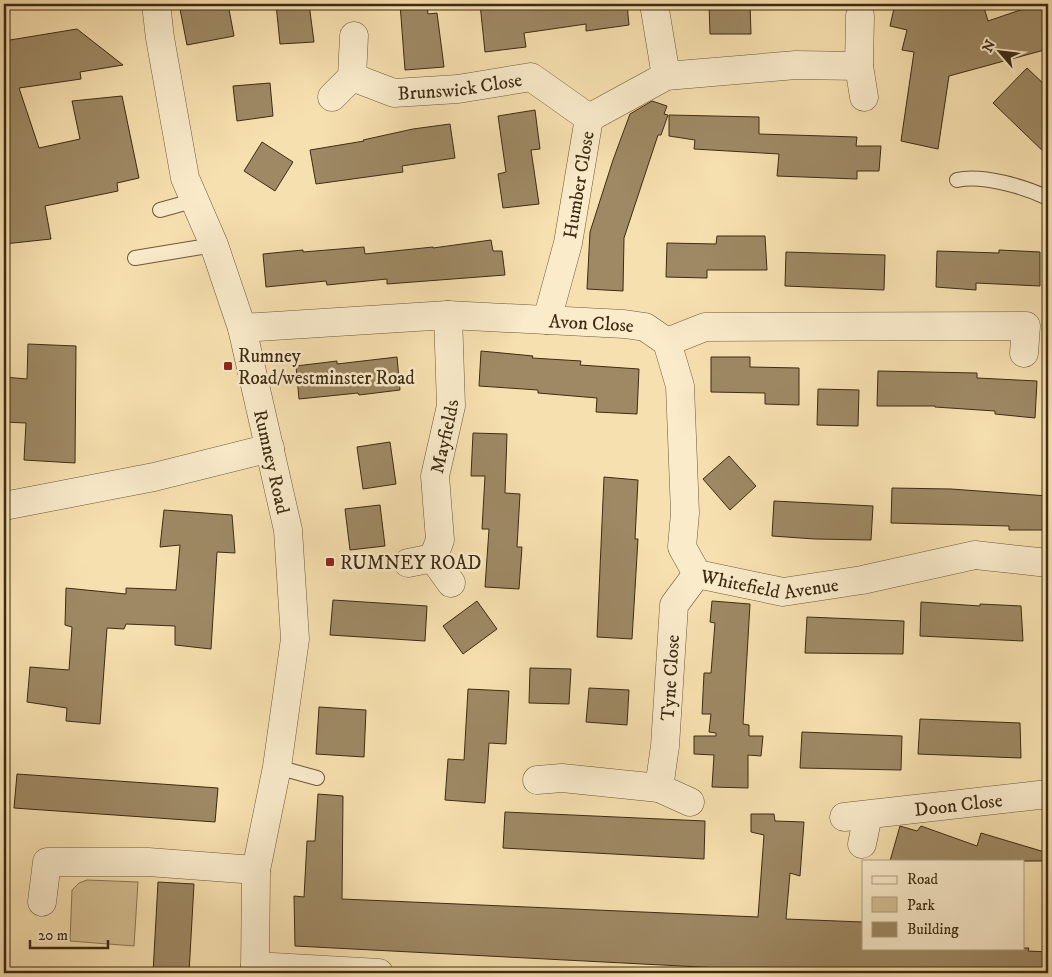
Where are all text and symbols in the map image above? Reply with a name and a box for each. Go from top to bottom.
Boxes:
north arrow [974,28,1024,78]
text: N [979,37,1000,56]
street label: Brunswick Close [397,69,524,106]
street label: Humber Close [559,129,600,240]
street label: Avon Close [548,310,635,338]
place label: Rumney Road/westminster Road [238,345,415,390]
marker: Rumney Road/westminster Road [222,360,234,372]
street label: Mayfields [426,400,464,476]
street label: Rumney Road [248,407,294,517]
place label: RUMNEY ROAD [340,552,482,575]
marker: RUMNEY ROAD [324,556,336,568]
street label: Whitefield Avenue [698,565,840,605]
street label: Tyne Close [657,634,685,721]
street label: Doon Close [913,789,1004,822]
legend [862,860,1024,950]
text: Road [907,870,939,889]
text: Park [907,896,936,915]
scale bar [30,917,108,949]
text: Building [907,920,959,939]
text: 20 m [38,926,68,945]

